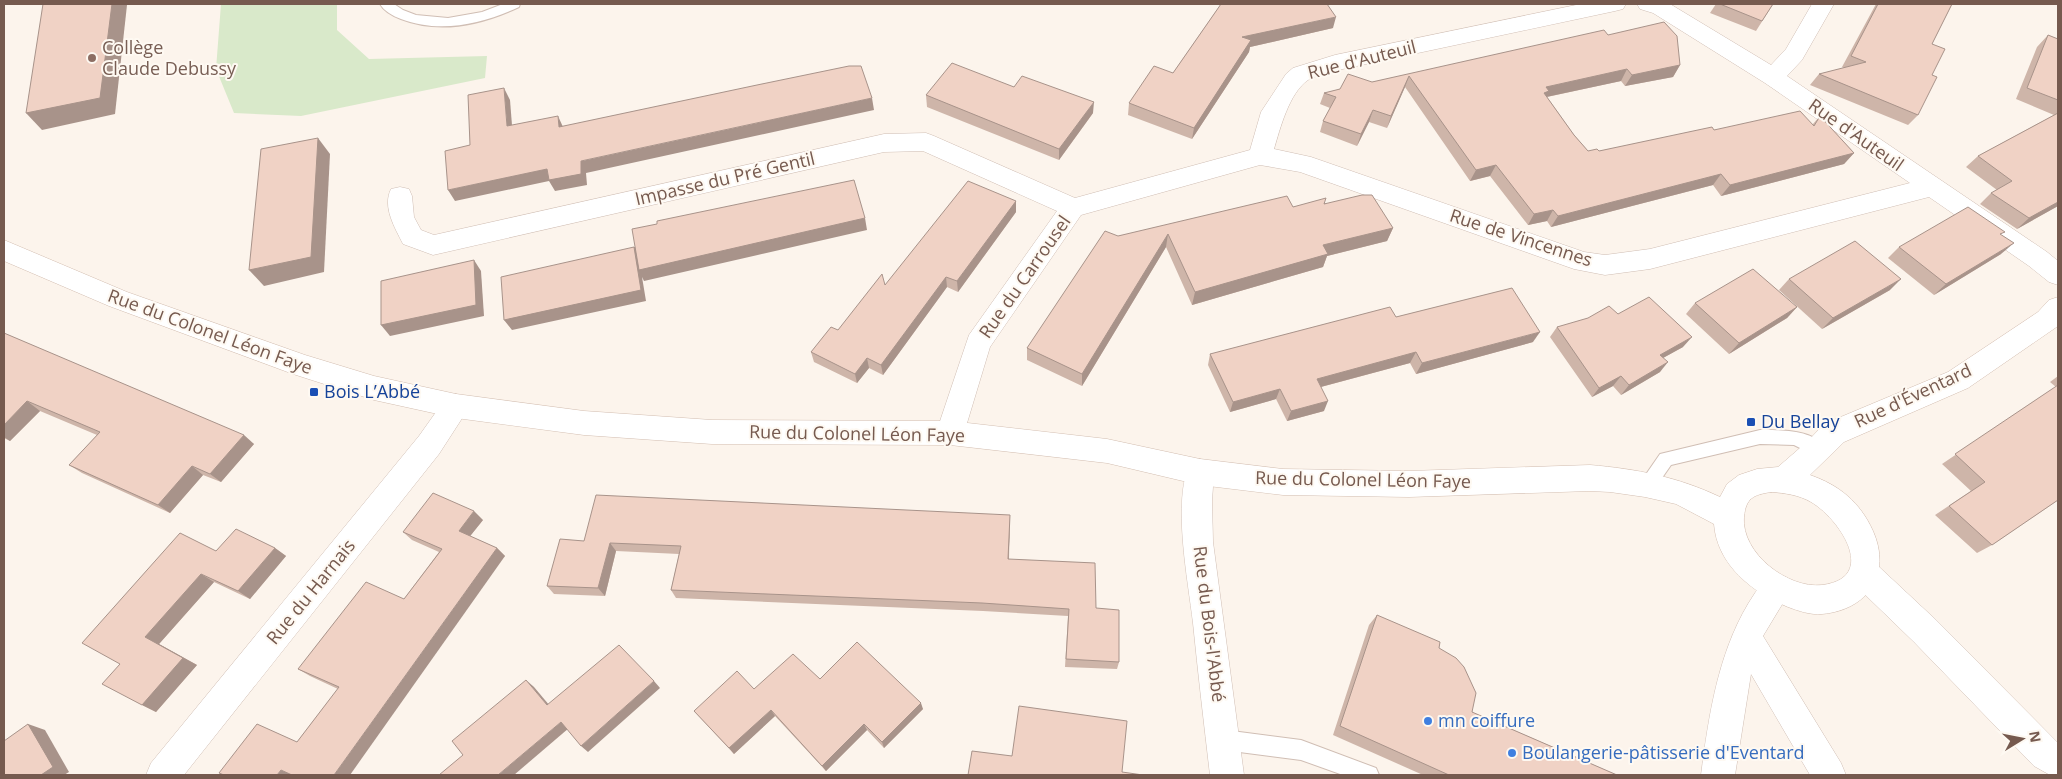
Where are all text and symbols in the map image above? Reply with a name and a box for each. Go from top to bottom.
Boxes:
street label: Rue d'Auteuil [1305,34,1418,84]
place label: Collège Claude Debussy [102,35,237,80]
marker: Collège Claude Debussy [86,52,98,64]
street label: Rue d'Auteuil [1804,93,1909,176]
street label: Impasse du Pré Gentil [632,146,817,210]
street label: Rue de Vincennes [1447,203,1596,271]
street label: Rue du Carrousel [973,210,1076,343]
street label: Rue du Colonel Léon Faye [105,283,316,379]
street label: Rue d'Éventard [1850,357,1975,433]
place label: Bois L’Abbé [324,379,420,403]
marker: Bois L’Abbé [308,386,320,398]
place label: Du Bellay [1761,409,1841,433]
marker: Du Bellay [1745,416,1757,428]
street label: Rue du Colonel Léon Faye [749,419,965,447]
street label: Rue du Colonel Léon Faye [1255,465,1471,493]
street label: Rue du Harnais [260,534,360,649]
street label: Rue du Bois-l'Abbé [1189,544,1231,703]
place label: mn coiffure [1438,708,1535,732]
north arrow [1997,714,2047,764]
marker: mn coiffure [1422,715,1434,727]
text: N [2025,729,2046,744]
place label: Boulangerie-pâtisserie d'Eventard [1522,740,1805,764]
marker: Boulangerie-pâtisserie d'Eventard [1506,747,1518,759]

